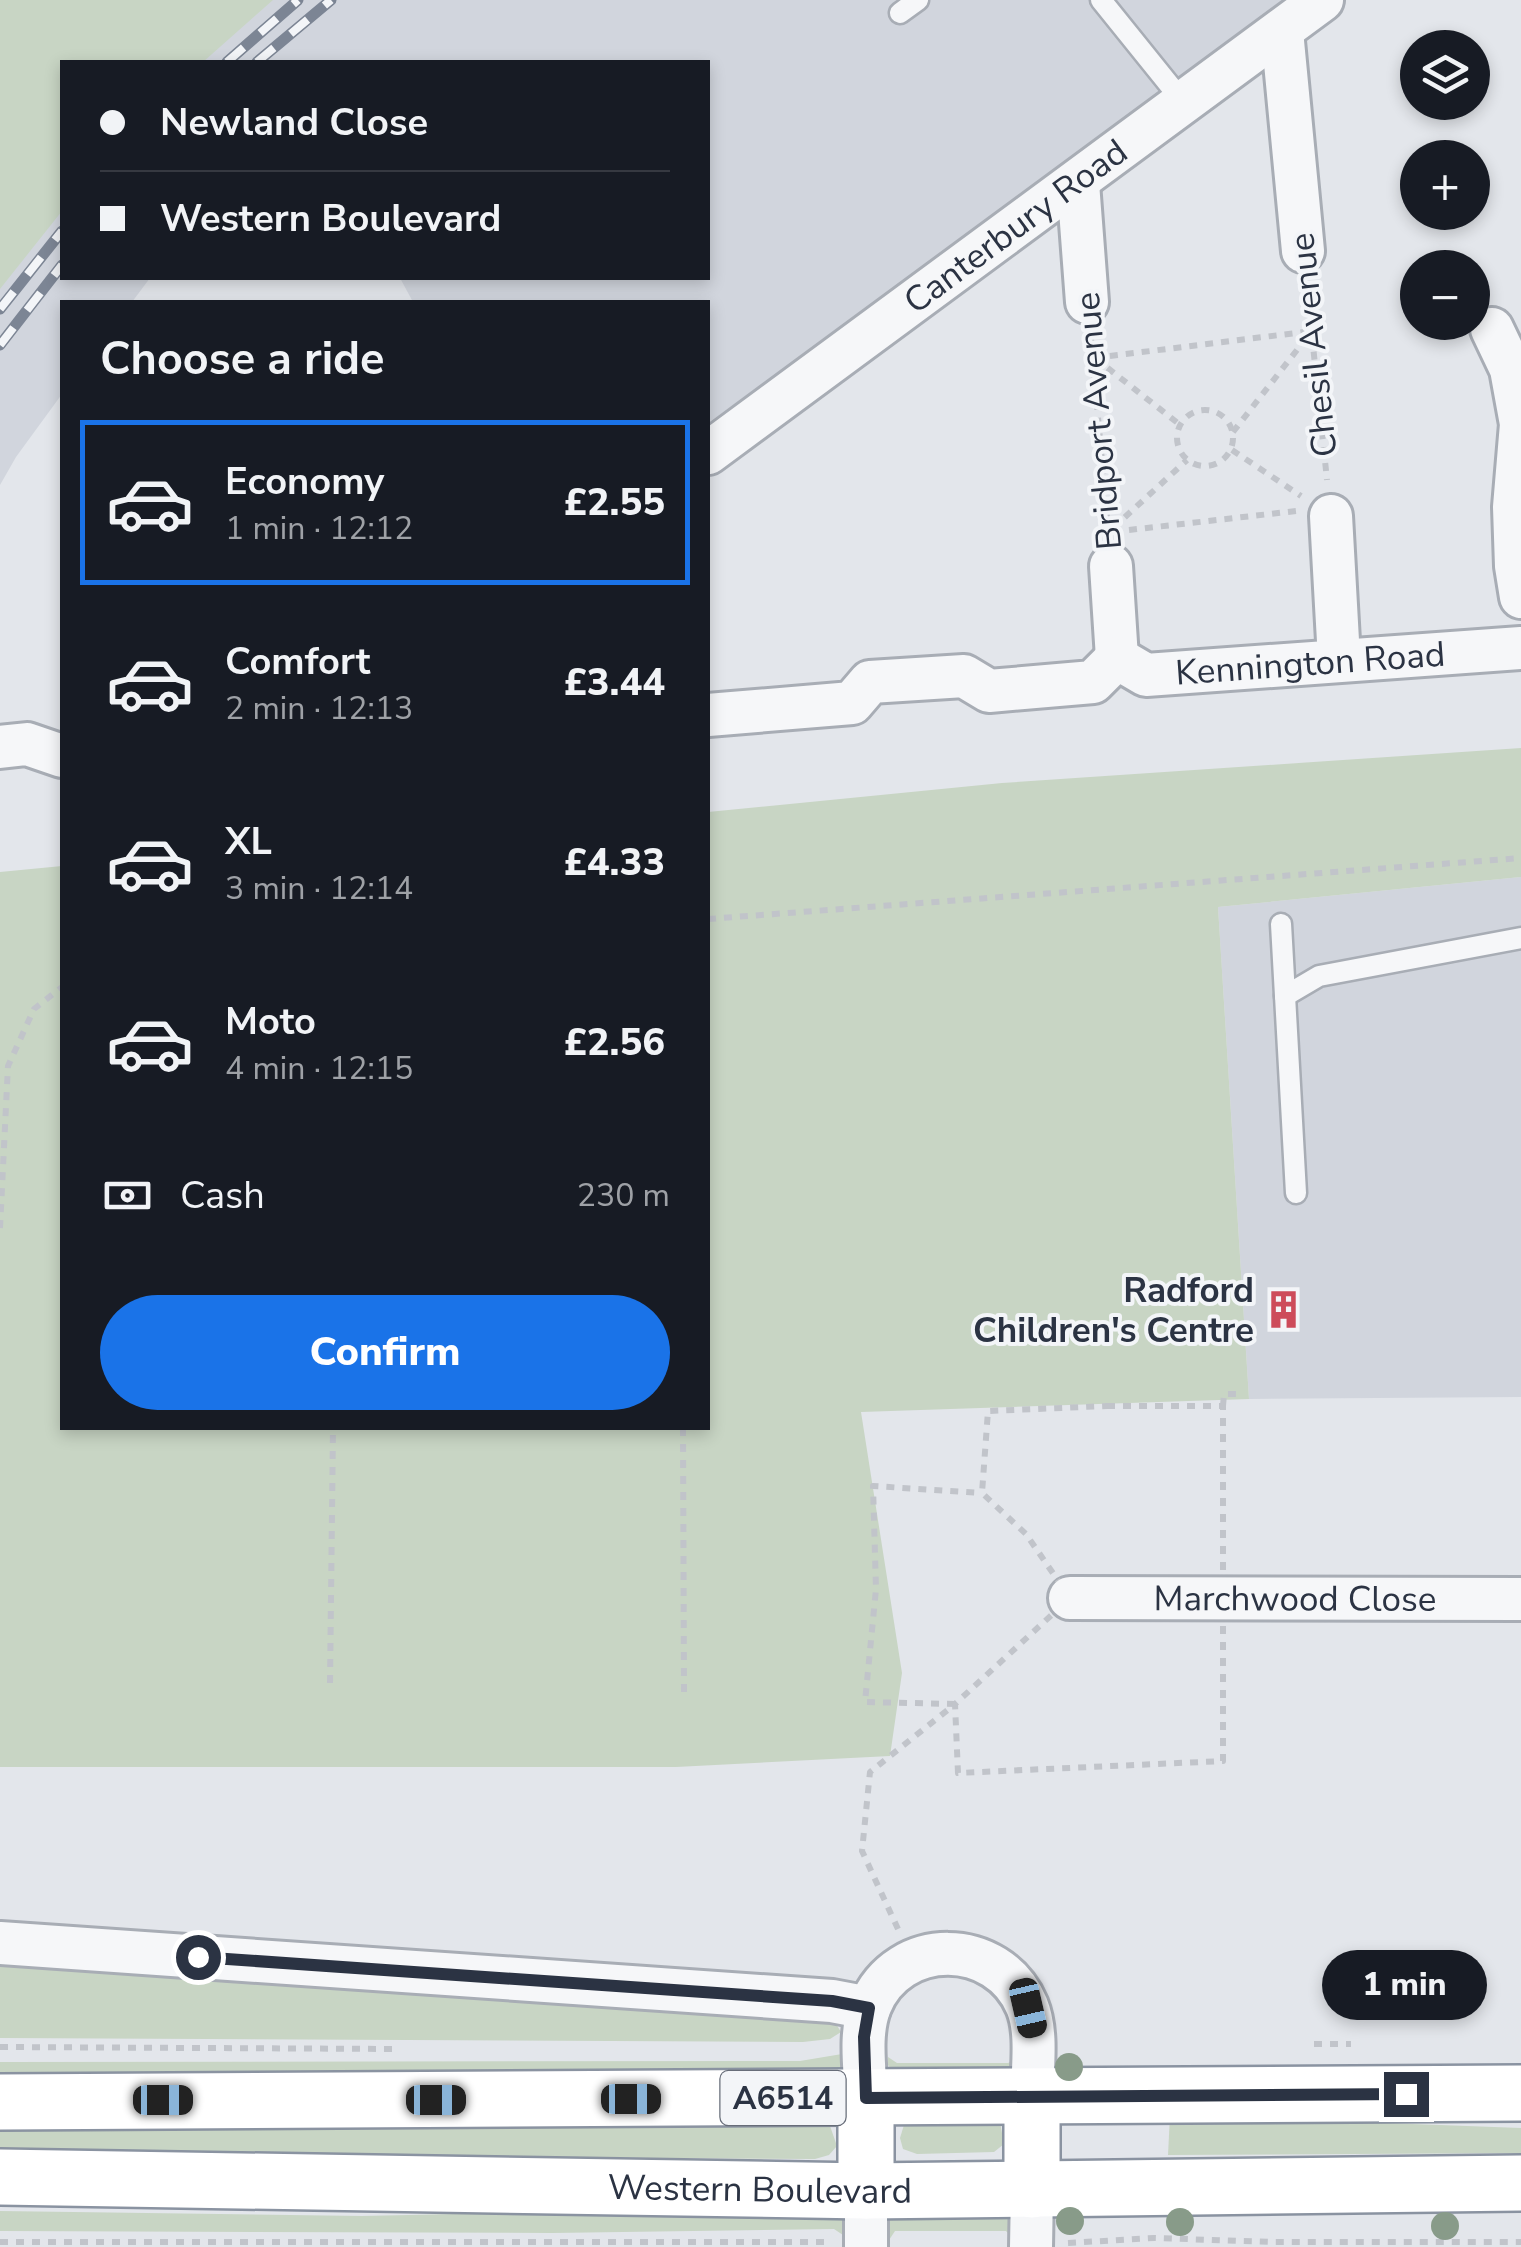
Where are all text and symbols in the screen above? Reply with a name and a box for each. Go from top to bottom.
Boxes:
map controls [1400,30,1490,340]
button: layers [1400,30,1490,120]
text: Newland Close [160,97,428,148]
street label: Canterbury Road [894,129,1137,325]
button: + [1400,140,1490,230]
text: Western Boulevard [160,193,501,244]
street label: Chesil Avenue [1278,230,1349,460]
button: − [1400,250,1490,340]
street label: Bridport Avenue [1064,290,1133,552]
text: Choose a ride [100,329,385,390]
text: Economy [225,456,384,507]
icon: car [105,458,195,548]
text: £2.55 [564,477,665,528]
text: 1 min · 12:12 [225,507,413,550]
street label: Kennington Road [1174,631,1447,697]
text: Comfort [225,636,370,687]
icon: car [105,638,195,728]
text: £3.44 [564,657,665,708]
text: 2 min · 12:13 [225,687,413,730]
text: XL [225,816,272,867]
icon: car [105,818,195,908]
text: £4.33 [564,837,665,888]
text: 3 min · 12:14 [225,867,413,910]
text: Moto [225,996,316,1047]
icon: car [105,998,195,1088]
text: £2.56 [564,1017,665,1068]
text: 4 min · 12:15 [225,1047,413,1090]
icon: cash [100,1168,155,1223]
text: Cash [180,1170,265,1221]
text: 230 m [577,1174,670,1217]
place label: Radford Children's Centre [973,1267,1254,1354]
building icon: Radford Children's Centre [1263,1289,1305,1331]
button: Confirm [100,1295,670,1410]
street label: Marchwood Close [1153,1575,1437,1623]
route start [176,1935,221,1980]
callout: 1 min [1324,1949,1488,2019]
text: 1 min [1362,1963,1447,2006]
car [1007,1975,1049,2041]
road number: A6514 [720,2071,846,2125]
route end [1384,2072,1429,2117]
car [601,2084,661,2114]
car [133,2085,193,2115]
car [406,2085,466,2115]
street label: Western Boulevard [607,2164,912,2215]

